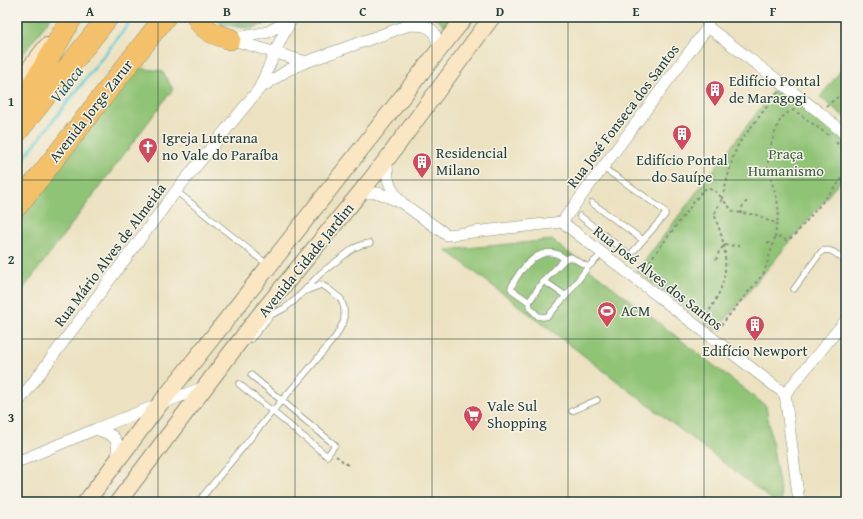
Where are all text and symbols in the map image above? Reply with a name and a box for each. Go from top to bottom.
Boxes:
text: A [86,2,95,21]
text: B [223,2,231,21]
text: C [359,2,367,21]
text: D [496,2,504,21]
text: E [633,2,640,21]
text: F [770,2,777,21]
street label: Rua José Fonseca dos Santos [561,39,684,192]
street label: Avenida Jorge Zarur [44,55,137,167]
water label: Vidoca [44,60,89,108]
place label: Edifício Pontal de Maragogi [729,70,820,108]
building icon: Edifício Pontal de Maragogi [704,79,726,107]
text: 1 [8,92,14,111]
building icon: Edifício Pontal do Sauípe [671,123,693,151]
place label: Igreja Luterana no Vale do Paraíba [162,127,278,165]
church icon: Igreja Luterana no Vale do Paraíba [137,136,159,164]
place label: Residencial Milano [436,142,507,180]
park label: Praça Humanismo [748,143,824,181]
place label: Edifício Pontal do Sauípe [636,149,728,187]
building icon: Residencial Milano [411,151,433,179]
street label: Rua Mário Alves de Almeida [49,179,171,331]
street label: Avenida Cidade Jardim [253,197,359,321]
street label: Rua José Alves dos Santos [589,220,728,335]
text: 2 [8,250,15,269]
sports icon: ACM [596,300,618,328]
place label: ACM [621,300,650,321]
building icon: Edifício Newport [744,314,766,342]
place label: Edifício Newport [702,340,808,361]
place label: Vale Sul Shopping [487,395,547,433]
supermarket icon: Vale Sul Shopping [462,404,484,432]
text: 3 [8,408,14,427]

